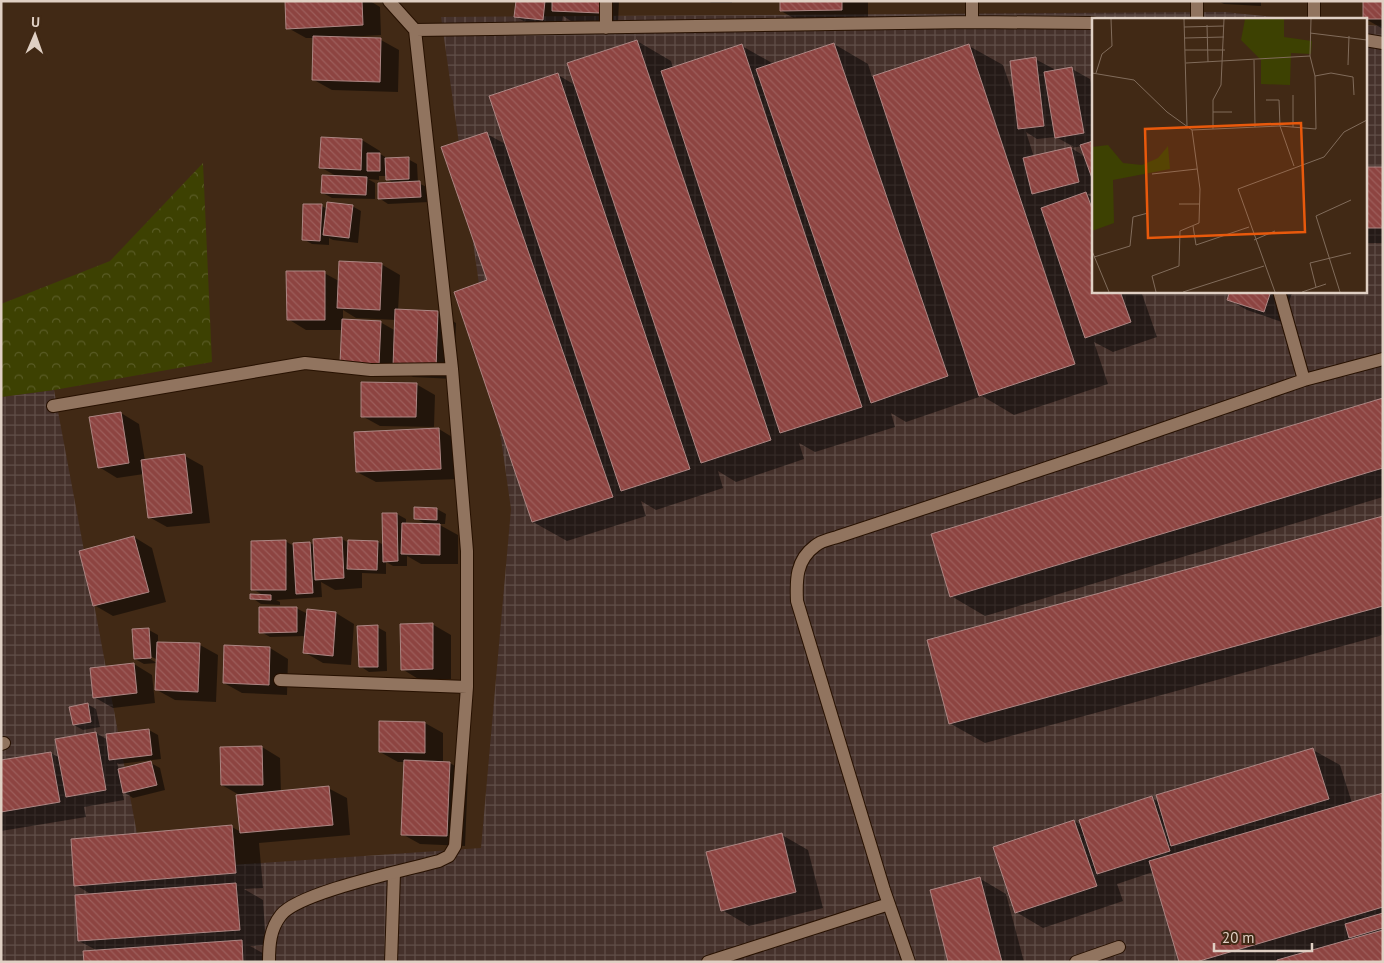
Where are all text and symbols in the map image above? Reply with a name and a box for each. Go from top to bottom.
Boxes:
north arrow [10,10,60,60]
text: U [31,13,40,31]
inset map [1092,18,1366,292]
scale bar [1214,920,1312,952]
text: 20 m [1222,928,1255,947]

